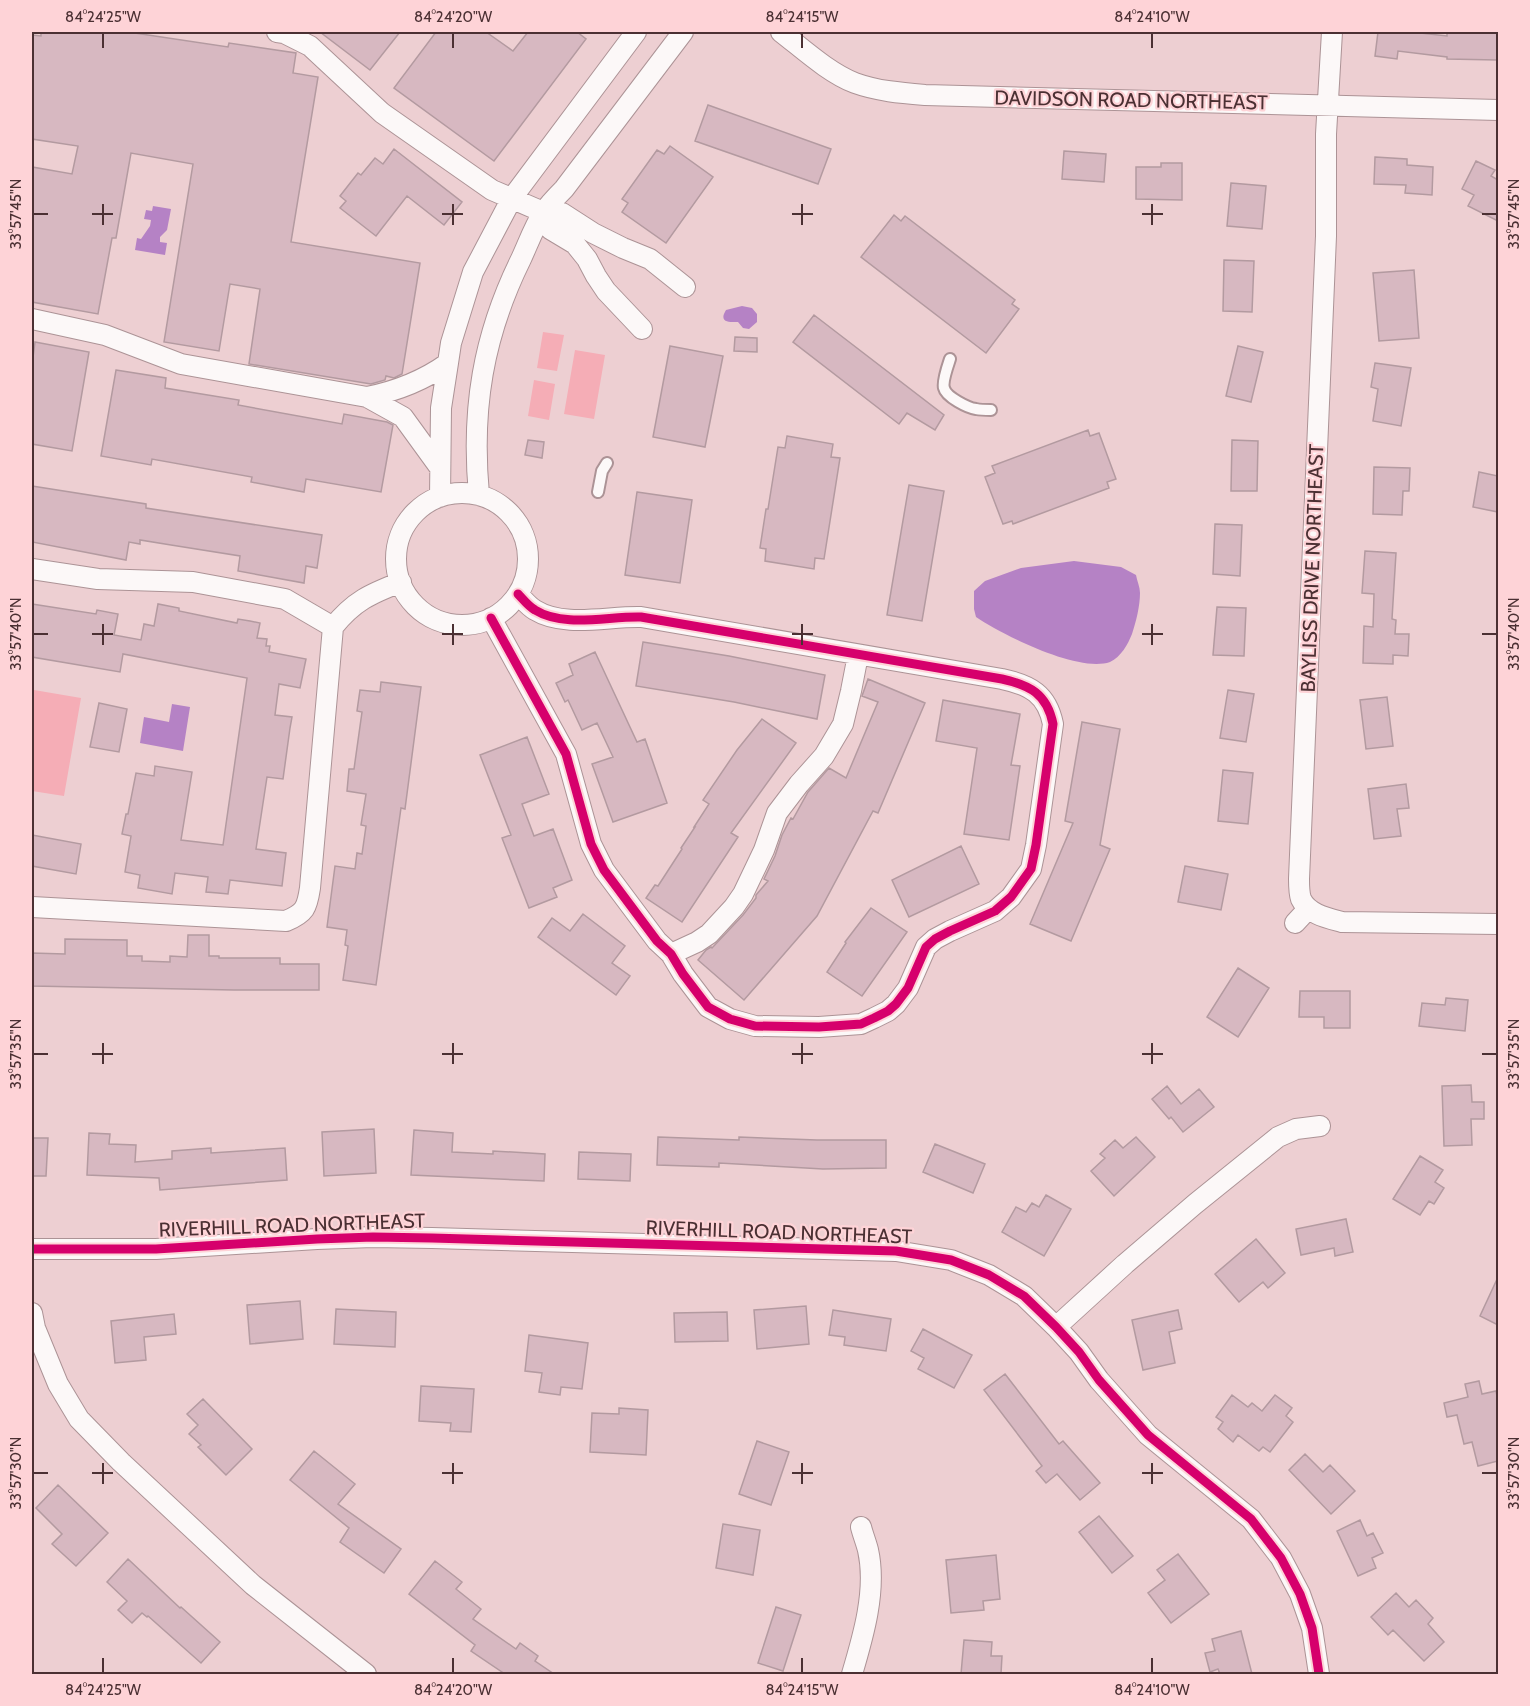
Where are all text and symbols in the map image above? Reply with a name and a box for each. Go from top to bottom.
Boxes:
text: 84°24'25"W [65,8,142,26]
text: 84°24'20"W [414,8,493,26]
text: 84°24'15"W [766,8,839,26]
text: 84°24'10"W [1114,8,1190,26]
street label: DAVIDSON ROAD NORTHEAST [994,86,1268,114]
text: 33°57'45"N [7,179,25,249]
text: 33°57'45"N [1505,179,1523,249]
street label: BAYLISS DRIVE NORTHEAST [1296,443,1328,693]
text: 33°57'40"N [7,597,25,671]
text: 33°57'40"N [1505,597,1523,671]
text: 33°57'35"N [7,1019,25,1089]
text: 33°57'35"N [1505,1019,1523,1089]
street label: RIVERHILL ROAD NORTHEAST [158,1208,426,1242]
street label: RIVERHILL ROAD NORTHEAST [645,1215,913,1249]
text: 33°57'30"N [7,1437,25,1509]
text: 33°57'30"N [1505,1437,1523,1509]
text: 84°24'25"W [65,1681,142,1699]
text: 84°24'20"W [414,1681,493,1699]
text: 84°24'15"W [766,1681,839,1699]
text: 84°24'10"W [1114,1681,1190,1699]

